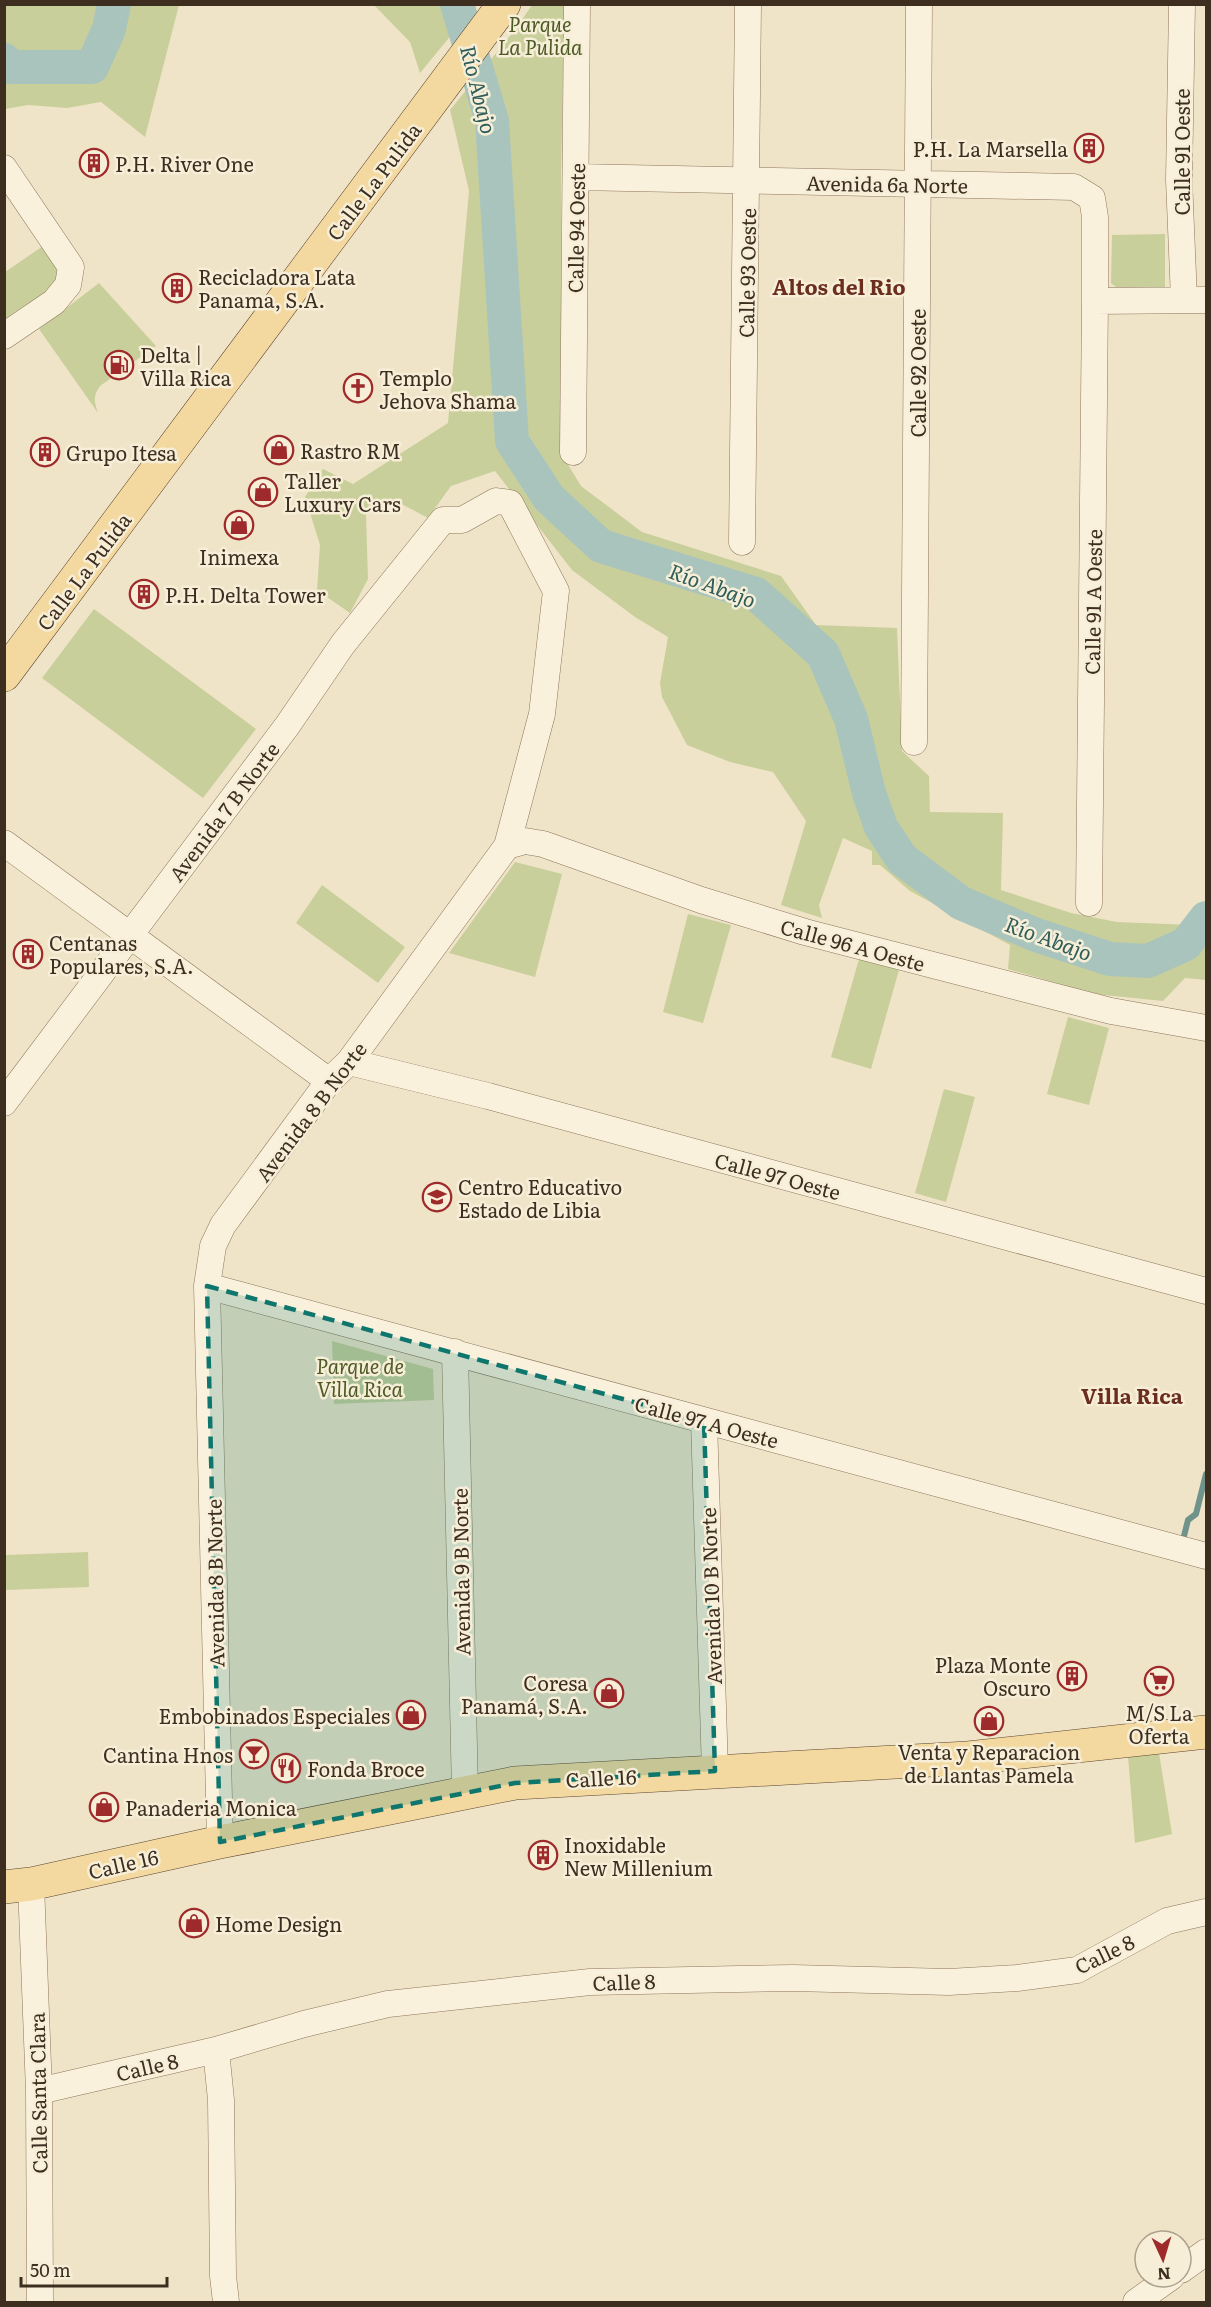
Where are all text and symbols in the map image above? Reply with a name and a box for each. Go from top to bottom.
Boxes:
park label: Parque La Pulida [498,8,583,61]
water label: Río Abajo [454,41,506,137]
street label: Calle 91 Oeste [1166,88,1196,216]
street label: Calle La Pulida [319,116,427,246]
building icon: P.H. La Marsella [1073,132,1105,164]
place label: P.H. La Marsella [913,133,1068,163]
building icon: P.H. River One [78,147,110,179]
place label: P.H. River One [115,148,254,178]
street label: Calle 94 Oeste [559,163,591,293]
street label: Avenida 6a Norte [806,167,968,199]
street label: Calle 93 Oeste [730,208,762,338]
place label: Recicladora Lata Panama, S.A. [198,261,356,314]
district label: Altos del Rio [772,270,906,301]
building icon: Recicladora Lata Panama, S.A. [161,272,193,304]
street label: Calle 92 Oeste [902,309,932,437]
place label: Delta | Villa Rica [140,339,231,392]
fuel station icon: Delta | Villa Rica [103,349,135,381]
place label: Templo Jehova Shama [379,362,516,415]
church icon: Templo Jehova Shama [342,372,374,404]
shop icon: Rastro RM [263,434,295,466]
place label: Rastro RM [300,435,401,465]
building icon: Grupo Itesa [29,436,61,468]
place label: Grupo Itesa [66,437,177,467]
place label: Taller Luxury Cars [284,465,401,518]
shop icon: Taller Luxury Cars [247,476,279,508]
street label: Calle La Pulida [29,506,137,636]
shop icon: Inimexa [223,509,255,541]
street label: Calle 91 A Oeste [1076,529,1108,675]
place label: Inimexa [199,541,279,571]
water label: Río Abajo [665,554,761,614]
building icon: P.H. Delta Tower [128,578,160,610]
place label: P.H. Delta Tower [165,579,326,609]
street label: Avenida 7 B Norte [161,735,285,887]
water label: Río Abajo [1001,907,1097,967]
street label: Calle 96 A Oeste [777,910,929,978]
place label: Centanas Populares, S.A. [49,927,194,980]
building icon: Centanas Populares, S.A. [12,938,44,970]
street label: Avenida 8 B Norte [247,1035,373,1187]
street label: Calle 97 Oeste [712,1144,844,1206]
place label: Centro Educativo Estado de Libia [458,1171,622,1224]
school or university icon: Centro Educativo Estado de Libia [421,1181,453,1213]
park label: Parque de Villa Rica [316,1350,404,1403]
district label: Villa Rica [1081,1379,1184,1410]
street label: Calle 97 A Oeste [632,1387,782,1455]
street label: Avenida 9 B Norte [444,1488,476,1656]
street label: Avenida 8 B Norte [198,1498,230,1668]
street label: Avenida 10 B Norte [692,1507,728,1685]
place label: Plaza Monte Oscuro [935,1649,1051,1702]
building icon: Plaza Monte Oscuro [1056,1660,1088,1692]
supermarket icon: M/S La Oferta [1143,1665,1175,1697]
place label: Coresa Panamá, S.A. [461,1667,588,1720]
shop icon: Coresa Panamá, S.A. [593,1677,625,1709]
place label: M/S La Oferta [1125,1697,1193,1750]
shop icon: Embobinados Especiales [395,1699,427,1731]
place label: Embobinados Especiales [158,1700,390,1730]
shop icon: Venta y Reparacion de Llantas Pamela [973,1705,1005,1737]
place label: Venta y Reparacion de Llantas Pamela [898,1736,1080,1789]
bar icon: Cantina Hnos [238,1738,270,1770]
place label: Cantina Hnos [103,1739,233,1769]
restaurant icon: Fonda Broce [270,1752,302,1784]
place label: Fonda Broce [307,1753,425,1783]
street label: Calle 16 [565,1760,638,1794]
shop icon: Panaderia Monica [88,1791,120,1823]
place label: Panaderia Monica [125,1792,297,1822]
place label: Inoxidable New Millenium [564,1829,713,1882]
building icon: Inoxidable New Millenium [527,1839,559,1871]
street label: Calle 16 [85,1840,161,1886]
shop icon: Home Design [178,1907,210,1939]
place label: Home Design [215,1908,342,1938]
street label: Calle 8 [1069,1926,1139,1980]
street label: Calle 8 [592,1965,656,1997]
street label: Calle Santa Clara [21,2012,53,2174]
street label: Calle 8 [113,2044,181,2088]
north arrow [1133,2229,1193,2289]
scale bar [21,2250,166,2288]
text: 50 m [30,2256,71,2283]
text: N [1157,2263,1172,2287]

